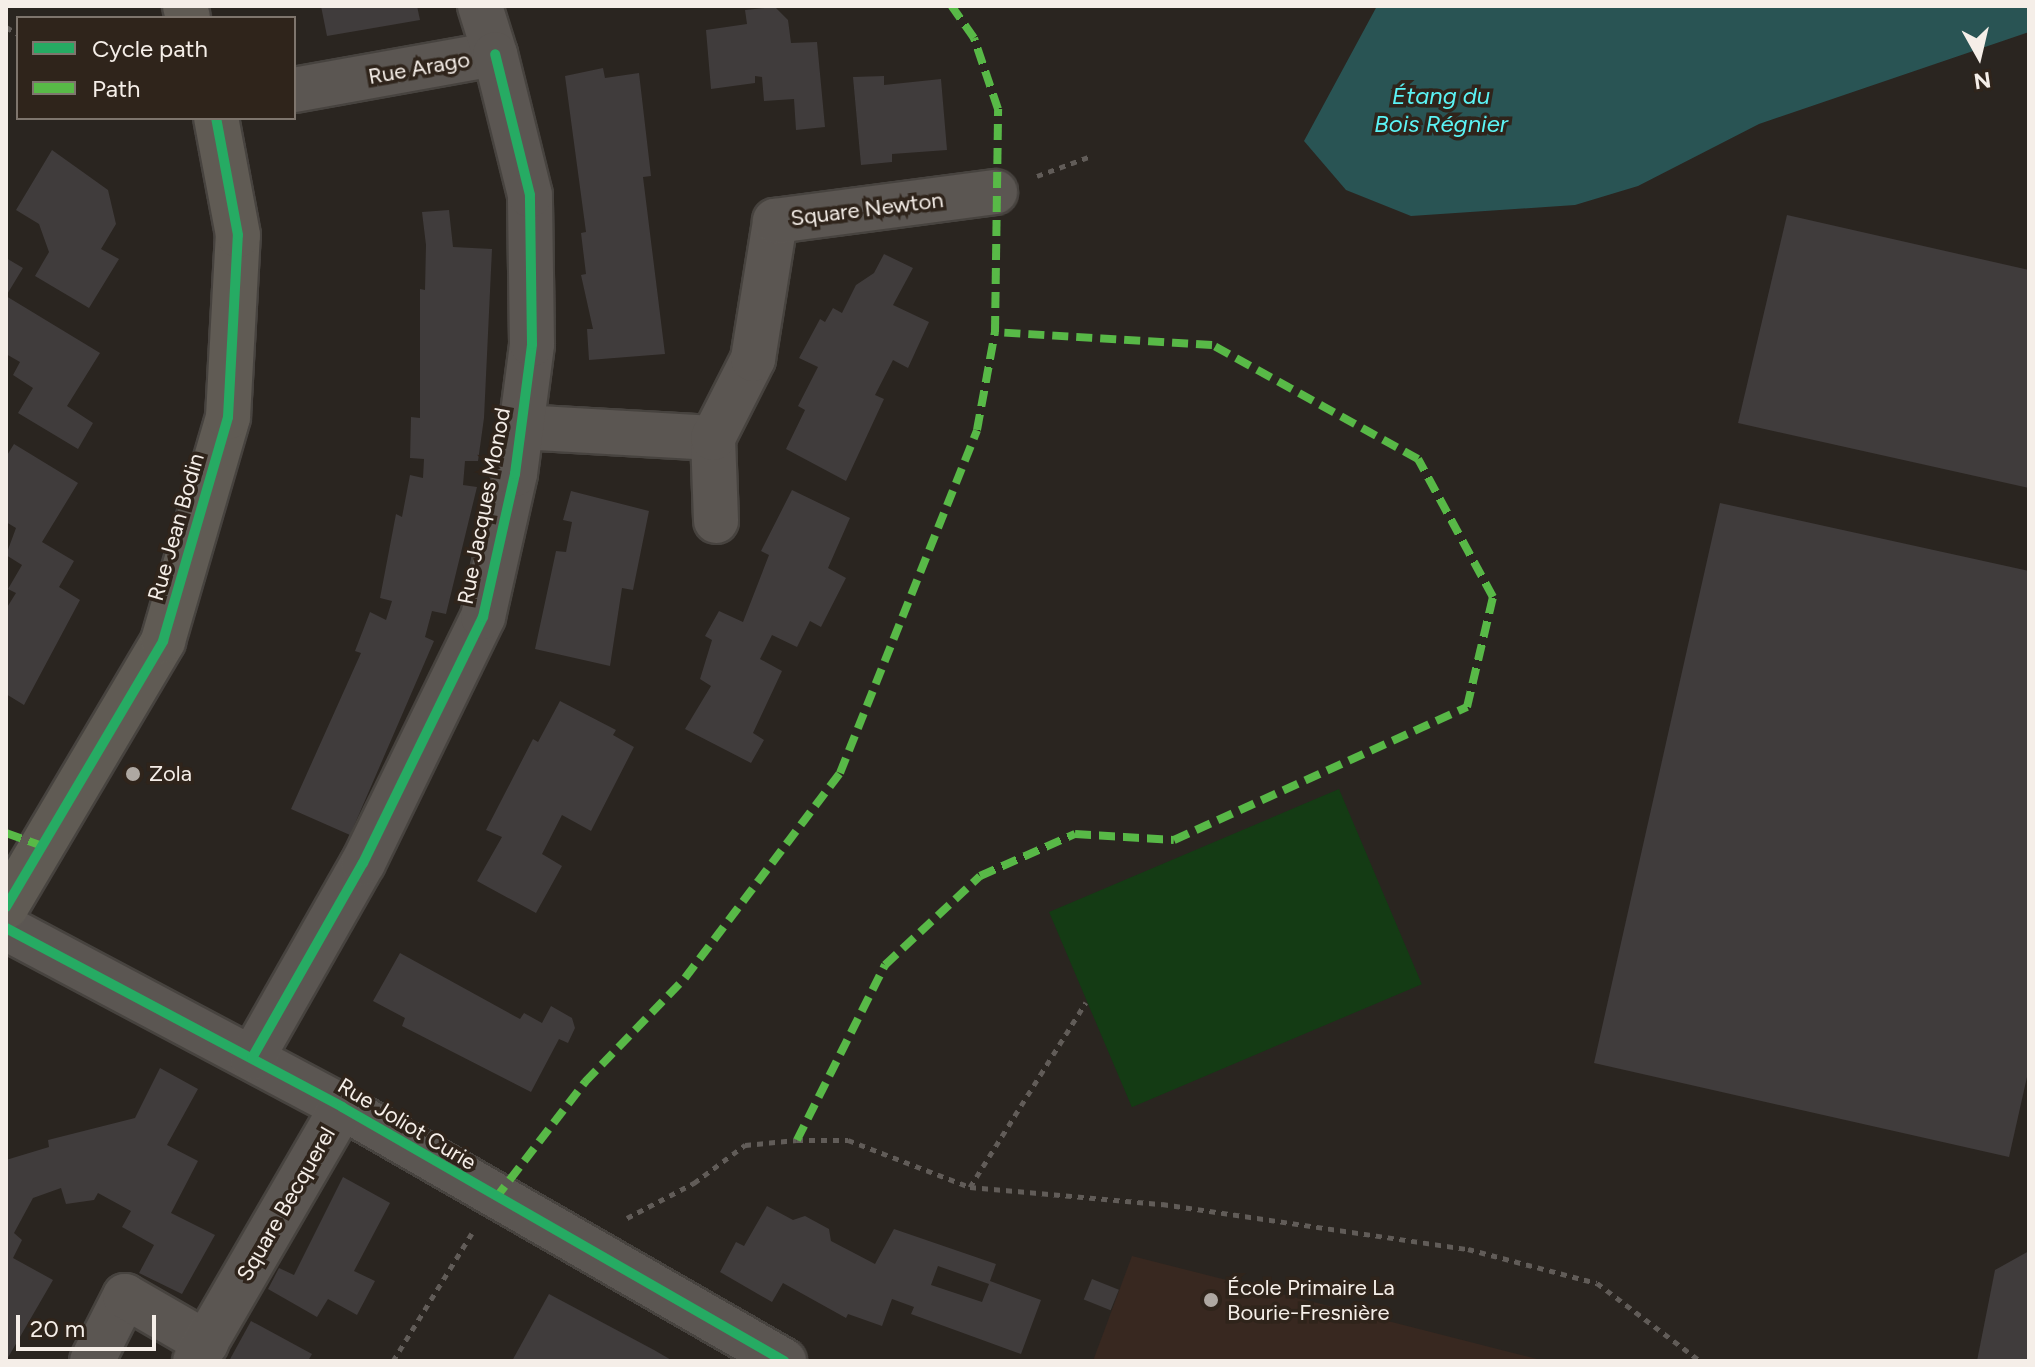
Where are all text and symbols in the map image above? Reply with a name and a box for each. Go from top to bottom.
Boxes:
legend [16,16,296,120]
north arrow [1939,16,2019,96]
text: Cycle path [92,34,208,63]
street label: Rue Arago [366,46,472,90]
text: N [1972,66,1993,95]
text: Path [92,74,140,103]
water label: Étang du Bois Régnier [1374,82,1508,138]
street label: Square Newton [789,187,945,231]
street label: Rue Jacques Monod [452,405,516,607]
street label: Rue Jean Bodin [142,450,210,604]
place label: Zola [149,761,192,787]
marker: Zola [124,765,142,783]
street label: Rue Joliot Curie [333,1072,481,1176]
street label: Square Becquerel [231,1122,341,1286]
place label: École Primaire La Bourie-Fresnière [1227,1274,1395,1326]
marker: École Primaire La Bourie-Fresnière [1202,1291,1220,1309]
scale bar [20,1299,160,1349]
text: 20 m [30,1314,85,1343]

